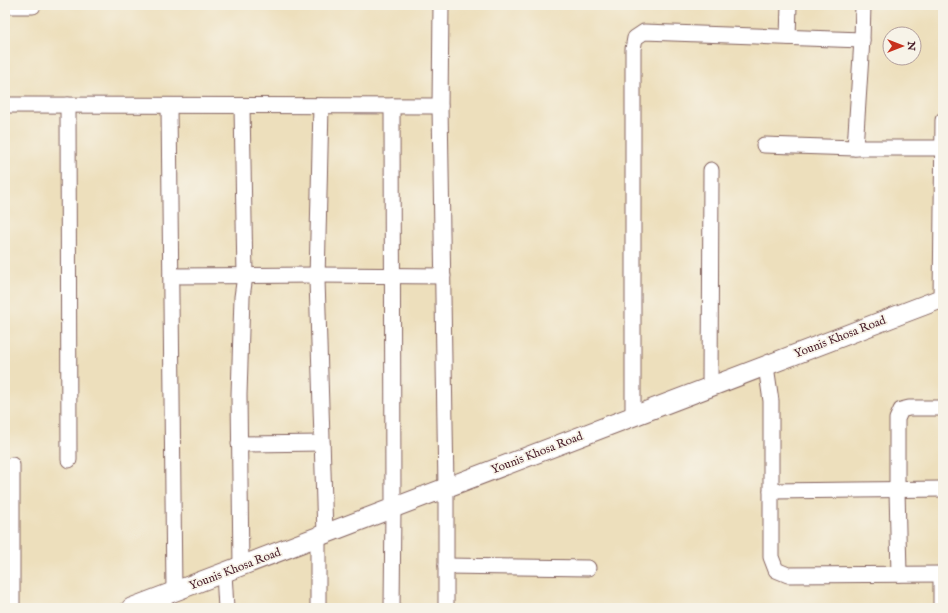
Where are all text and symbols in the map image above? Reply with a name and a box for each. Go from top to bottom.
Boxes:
north arrow [882,26,922,66]
text: N [904,40,918,51]
street label: Younis Khosa Road [792,312,889,361]
street label: Younis Khosa Road [489,428,586,477]
street label: Younis Khosa Road [187,544,284,593]

